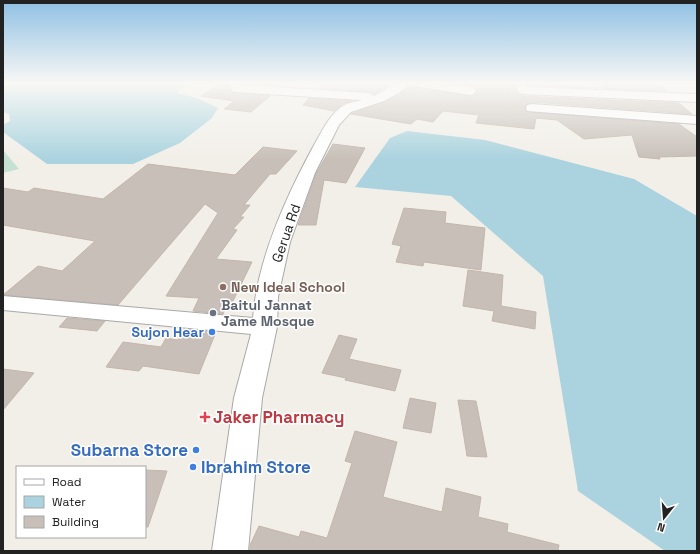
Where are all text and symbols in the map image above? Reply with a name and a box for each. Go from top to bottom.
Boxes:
street label: Gerua Rd [268,201,304,265]
place label: New Ideal School [231,278,345,296]
marker: New Ideal School [218,282,228,292]
place label: Baitul Jannat Jame Mosque [221,296,315,330]
marker: Baitul Jannat Jame Mosque [208,308,218,318]
place label: Sujon Hear [131,323,204,341]
marker: Sujon Hear [207,327,217,337]
place label: Jaker Pharmacy [213,406,344,428]
marker: Jaker Pharmacy [200,412,210,422]
place label: Subarna Store [71,439,188,461]
marker: Subarna Store [191,445,201,455]
place label: Ibrahim Store [201,456,311,478]
marker: Ibrahim Store [188,462,198,472]
legend [16,466,146,538]
text: Road [52,474,81,490]
text: Water [52,494,86,510]
north arrow [644,498,684,538]
text: Building [52,514,99,530]
text: N [656,520,667,535]

